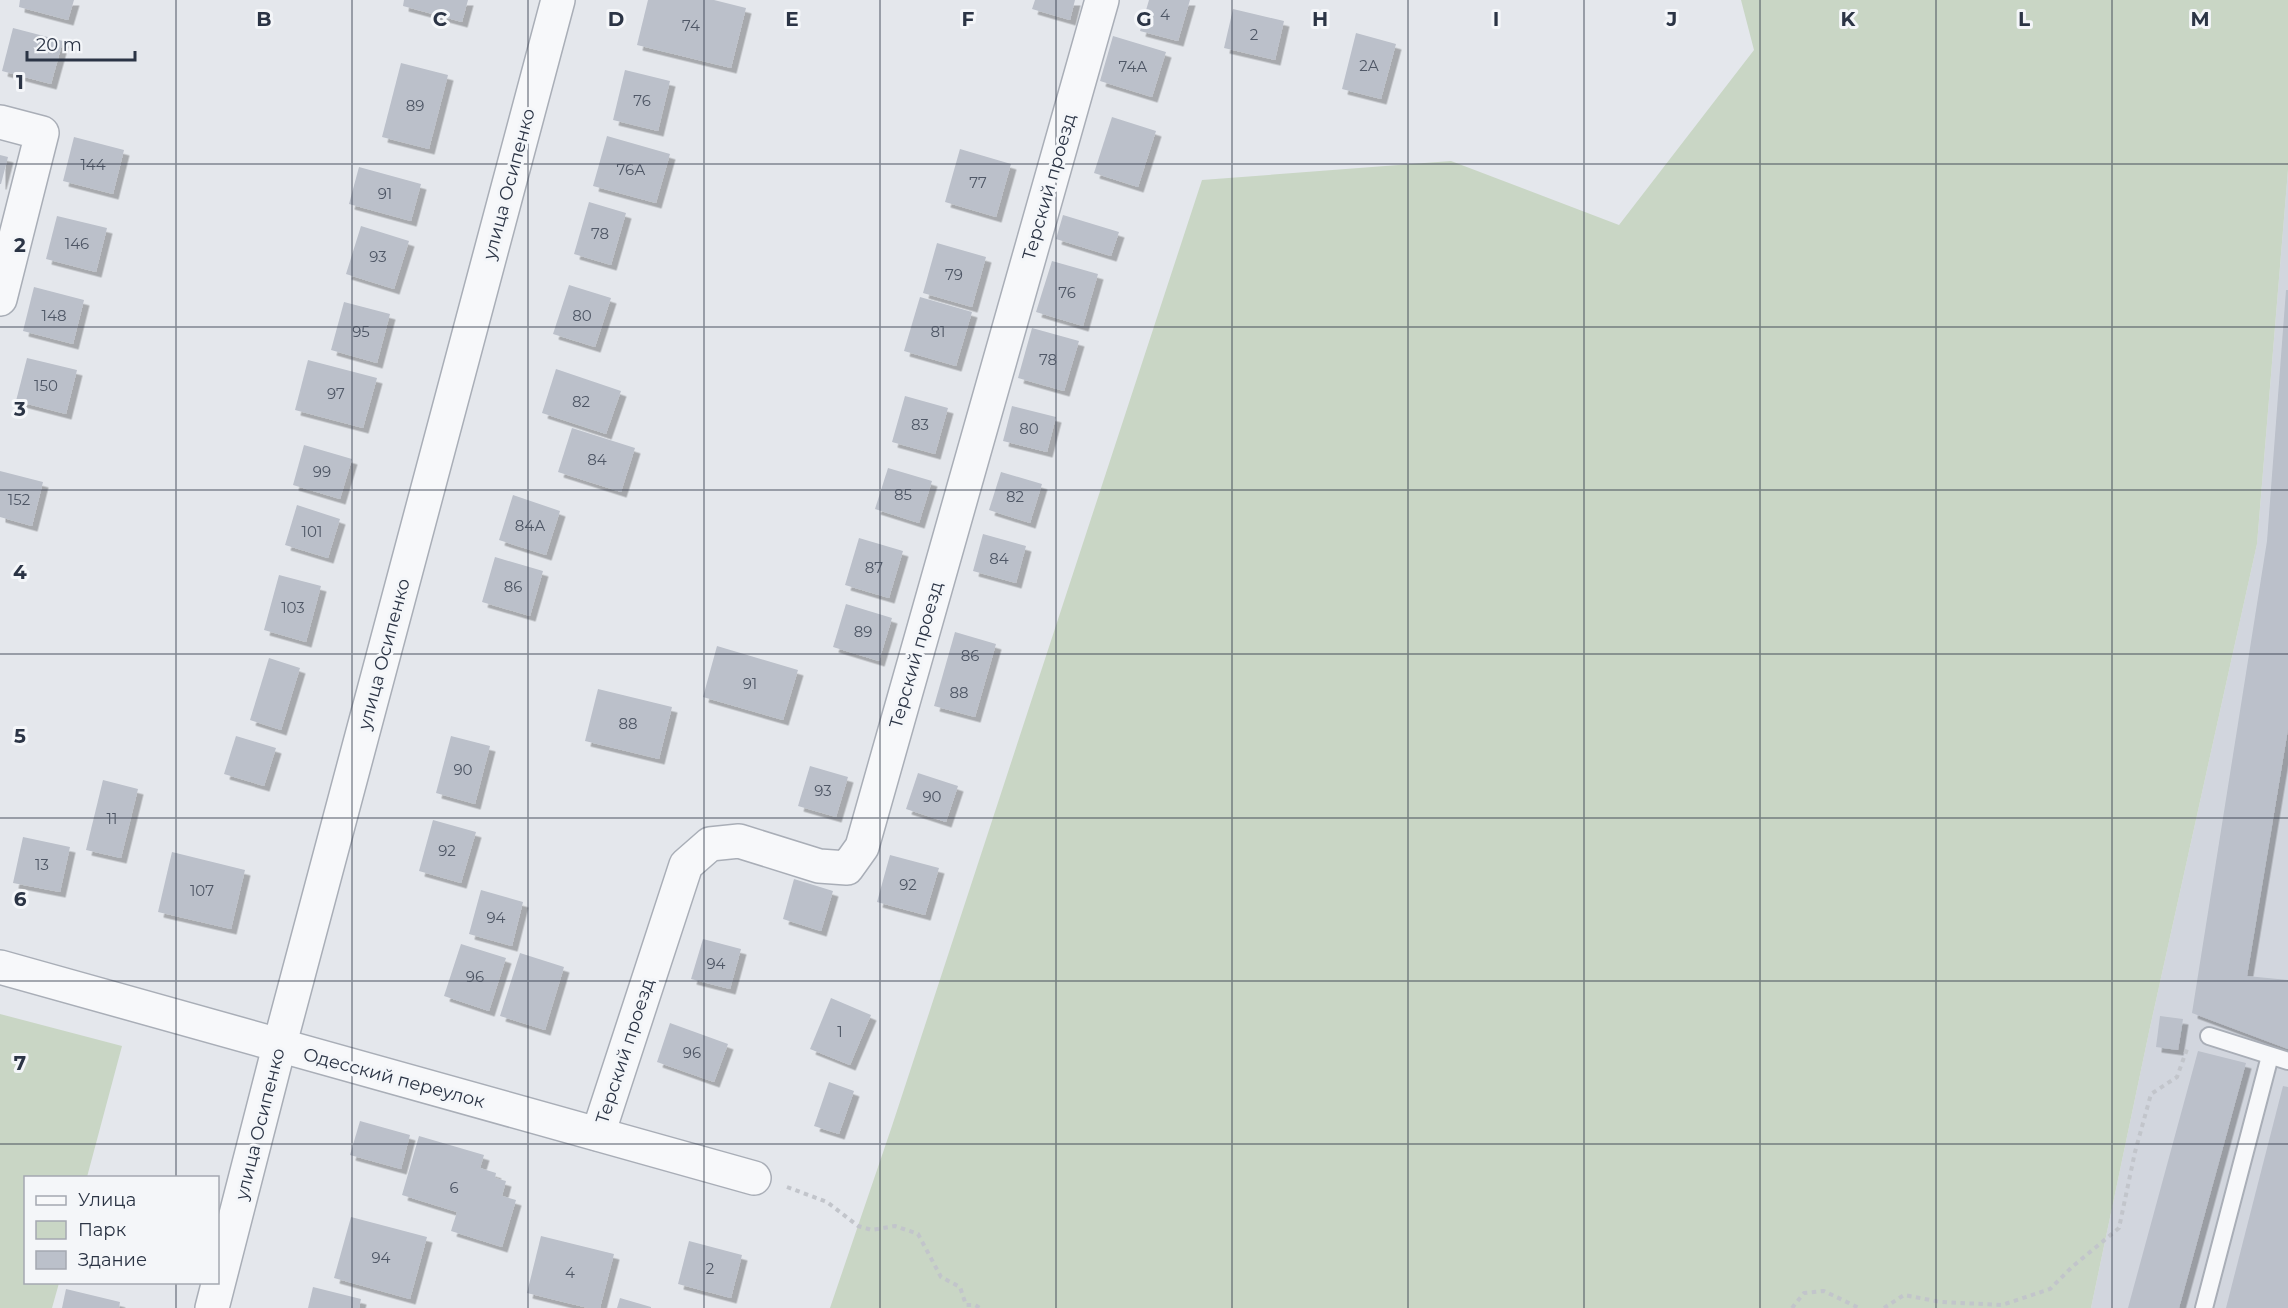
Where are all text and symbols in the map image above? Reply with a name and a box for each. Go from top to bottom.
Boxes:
house number: 4 [1160,5,1170,24]
text: B [256,7,272,31]
text: C [433,7,448,31]
text: D [608,7,624,31]
text: E [785,7,799,31]
text: F [962,7,975,31]
text: G [1136,7,1152,31]
text: H [1312,7,1328,31]
text: I [1493,7,1499,31]
text: J [1666,7,1677,31]
text: K [1841,7,1857,31]
text: L [2018,7,2030,31]
text: M [2190,7,2210,31]
house number: 74 [682,16,700,35]
scale bar [27,24,135,62]
house number: 2 [1250,25,1258,44]
text: 20 m [36,34,82,56]
house number: 2А [1359,56,1379,75]
house number: 74А [1119,57,1147,76]
text: 1 [16,70,24,94]
house number: 76 [633,91,651,110]
house number: 89 [406,96,424,115]
street label: улица Осипенко [478,106,540,263]
street label: Терский проезд [1018,111,1081,263]
house number: 144 [80,155,106,174]
house number: 76А [617,160,645,179]
house number: 77 [969,173,987,192]
house number: 91 [378,184,392,203]
house number: 78 [591,224,609,243]
text: 2 [14,233,26,257]
house number: 146 [65,234,89,253]
house number: 93 [369,247,387,266]
house number: 79 [945,265,963,284]
house number: 76 [1058,283,1076,302]
house number: 148 [41,306,67,325]
house number: 80 [572,306,592,325]
house number: 95 [352,322,370,341]
house number: 81 [931,322,946,341]
house number: 78 [1039,350,1057,369]
house number: 150 [34,376,58,395]
house number: 97 [327,384,345,403]
house number: 82 [572,392,590,411]
text: 3 [13,397,26,421]
house number: 83 [911,415,929,434]
house number: 80 [1019,419,1039,438]
house number: 84 [587,450,607,469]
house number: 99 [313,462,331,481]
house number: 85 [894,485,912,504]
house number: 82 [1006,487,1024,506]
house number: 152 [8,490,30,509]
house number: 84А [515,516,545,535]
house number: 101 [302,522,322,541]
house number: 84 [989,549,1009,568]
house number: 87 [865,558,883,577]
text: 4 [13,560,27,584]
street label: улица Осипенко [353,576,415,733]
house number: 86 [504,577,522,596]
street label: Терский проезд [885,579,948,731]
house number: 103 [281,598,305,617]
house number: 89 [854,622,872,641]
house number: 86 [961,646,979,665]
house number: 91 [743,674,757,693]
house number: 88 [949,683,969,702]
house number: 88 [618,714,638,733]
text: 5 [14,724,26,748]
house number: 90 [453,760,473,779]
house number: 93 [814,781,832,800]
house number: 90 [922,787,942,806]
house number: 11 [107,809,117,828]
house number: 92 [438,841,456,860]
house number: 13 [35,855,49,874]
house number: 92 [899,875,917,894]
house number: 107 [190,881,214,900]
text: 6 [14,887,27,911]
house number: 94 [486,908,506,927]
house number: 94 [706,954,726,973]
house number: 96 [466,967,484,986]
street label: Терский проезд [591,975,659,1126]
house number: 1 [837,1022,843,1041]
street label: Одесский переулок [301,1043,488,1113]
house number: 96 [683,1043,701,1062]
street label: улица Осипенко [230,1046,290,1203]
text: 7 [14,1051,26,1075]
legend [24,1176,219,1284]
house number: 6 [449,1178,459,1197]
text: Улица [78,1189,136,1211]
text: Парк [78,1219,127,1241]
house number: 94 [371,1248,391,1267]
text: Здание [78,1249,147,1271]
house number: 2 [706,1259,714,1278]
house number: 4 [565,1263,575,1282]

